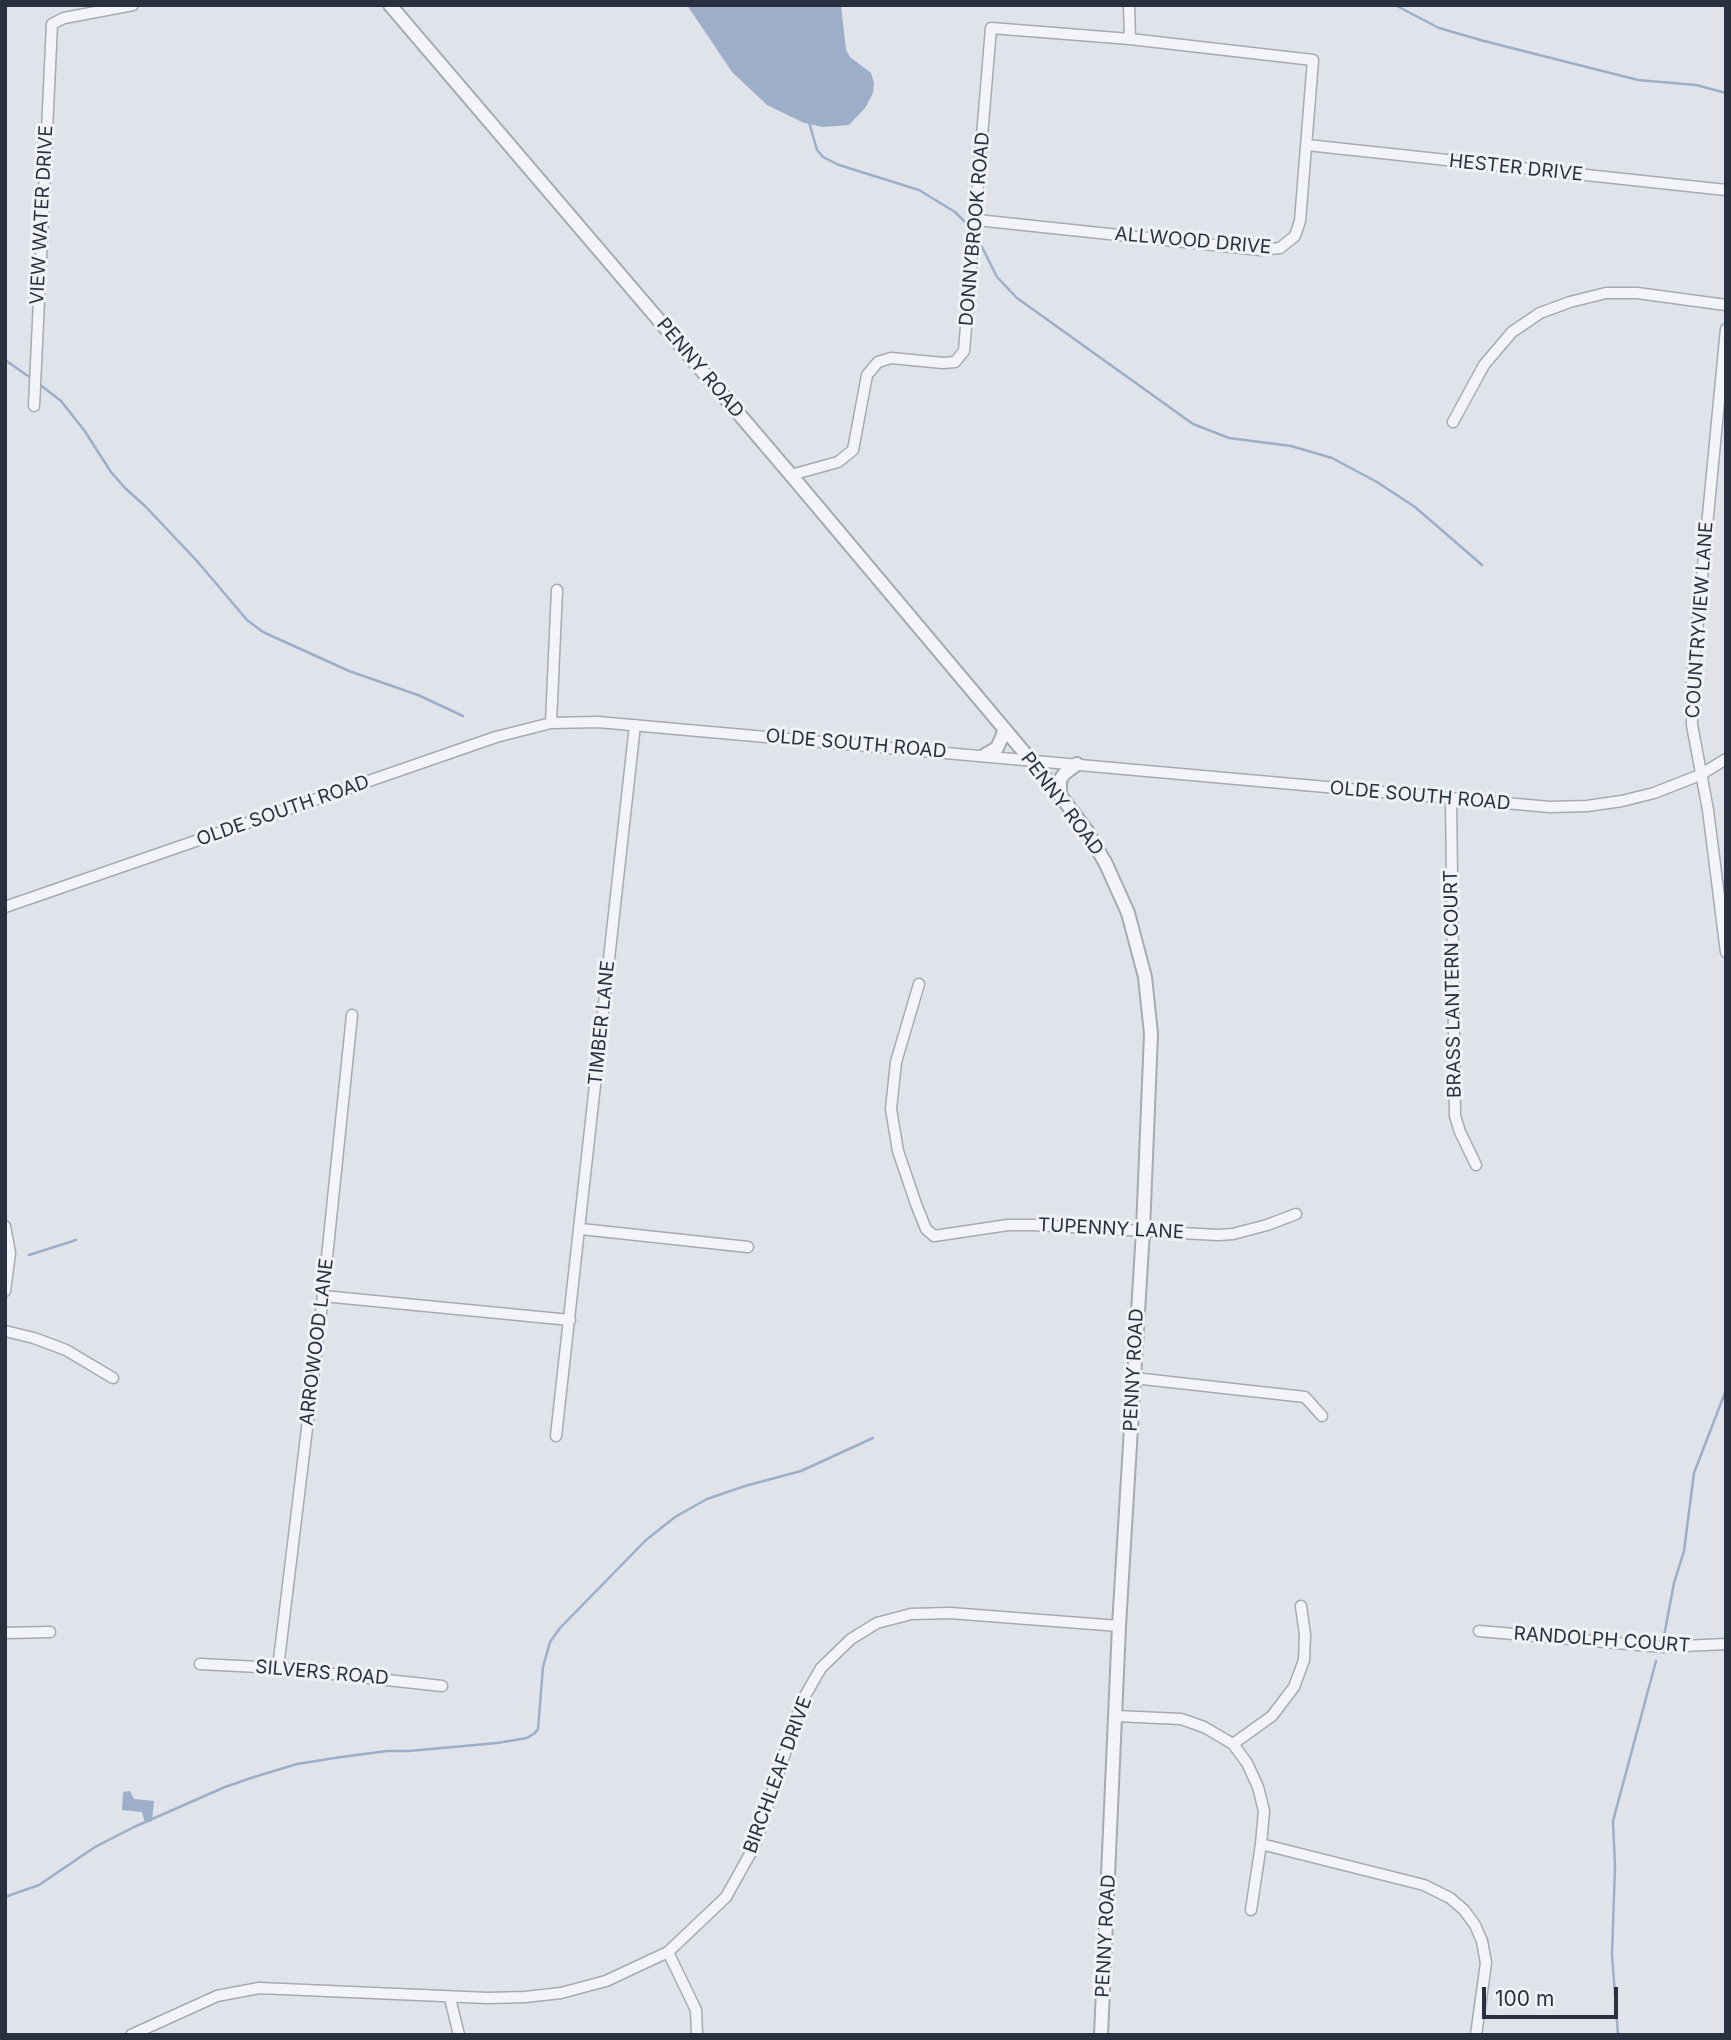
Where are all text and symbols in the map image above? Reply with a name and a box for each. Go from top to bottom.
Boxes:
street label: VIEW WATER DRIVE [26,125,58,305]
street label: DONNYBROOK ROAD [955,131,995,327]
street label: HESTER DRIVE [1448,150,1584,186]
street label: ALLWOOD DRIVE [1114,223,1272,259]
street label: PENNY ROAD [652,313,748,423]
street label: COUNTRYVIEW LANE [1682,521,1718,719]
street label: OLDE SOUTH ROAD [765,725,947,763]
street label: PENNY ROAD [1016,748,1108,860]
street label: OLDE SOUTH ROAD [194,771,372,851]
street label: OLDE SOUTH ROAD [1329,777,1511,815]
street label: BRASS LANTERN COURT [1440,870,1466,1098]
street label: TIMBER LANE [584,959,620,1087]
street label: TUPENNY LANE [1037,1214,1185,1244]
street label: ARROWOOD LANE [295,1257,339,1427]
street label: PENNY ROAD [1119,1308,1149,1432]
street label: RANDOLPH COURT [1513,1622,1691,1658]
street label: SILVERS ROAD [254,1656,390,1690]
street label: BIRCHLEAF DRIVE [739,1693,817,1857]
street label: PENNY ROAD [1091,1874,1121,1998]
scale bar [1486,1974,1622,2018]
text: 100 m [1495,1986,1554,2011]

